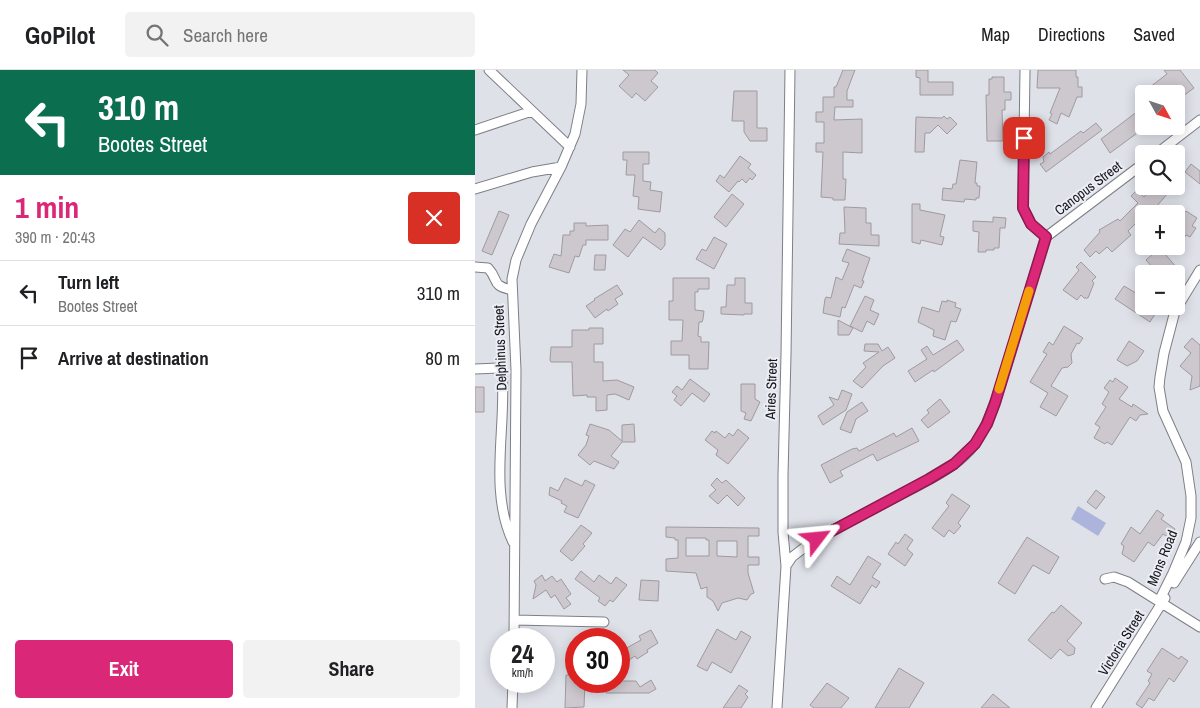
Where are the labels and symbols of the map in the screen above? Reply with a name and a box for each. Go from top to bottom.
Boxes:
north arrow [1135,85,1185,135]
pin [1003,117,1045,159]
street label: Canopus Street [1051,157,1125,219]
street label: Delphinus Street [490,305,510,391]
street label: Aries Street [761,358,781,421]
position arrow [790,512,842,564]
street label: Mons Road [1143,527,1181,589]
street label: Victoria Street [1094,607,1148,679]
speed limit sign: 30 [565,628,630,693]

